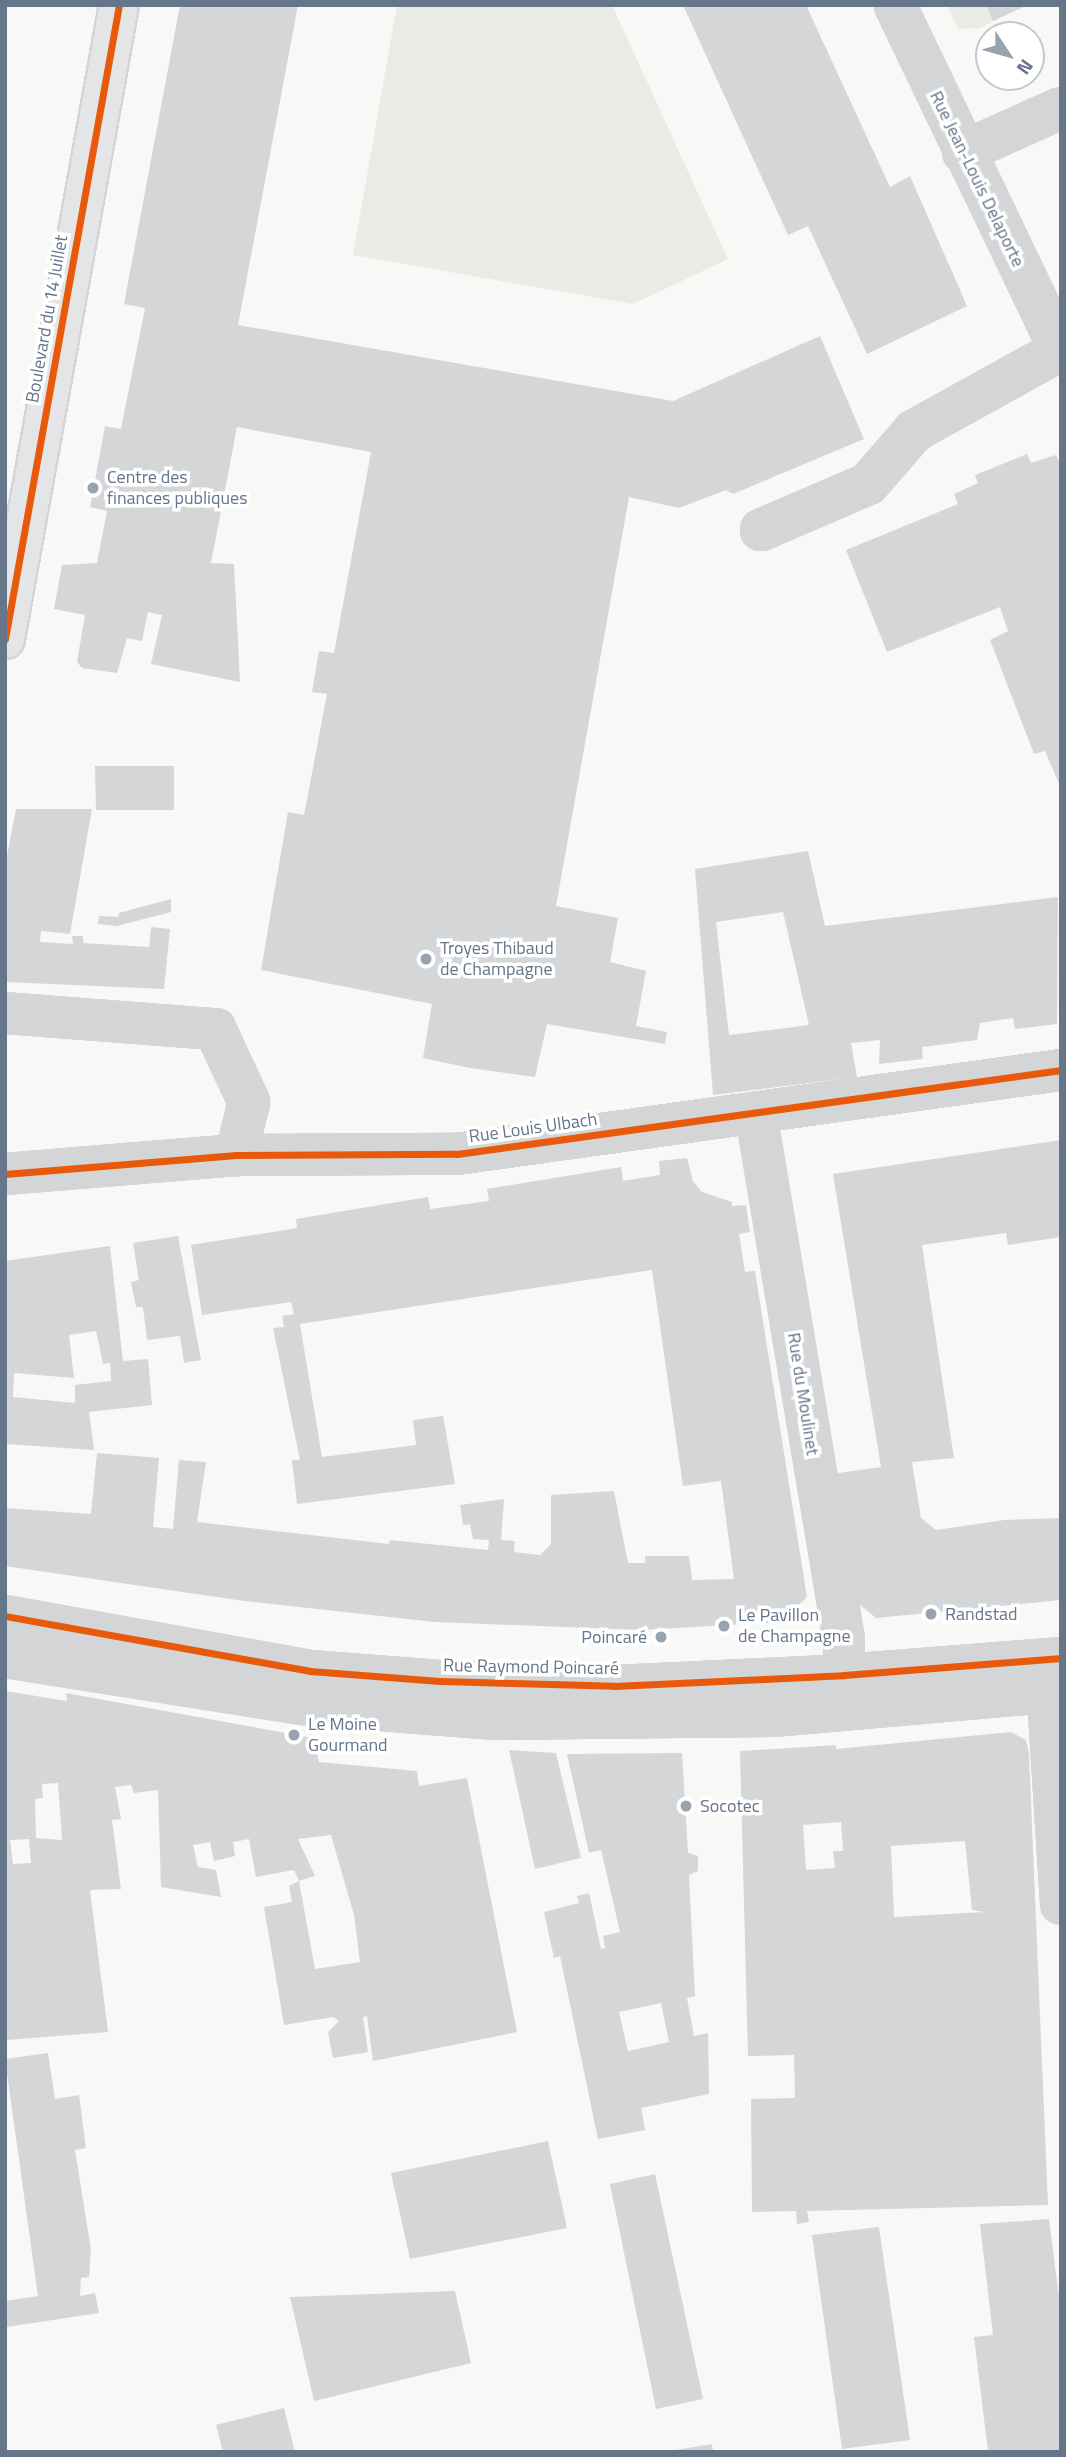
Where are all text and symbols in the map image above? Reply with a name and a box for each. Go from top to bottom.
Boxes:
north arrow [975,21,1045,91]
text: N [1010,54,1041,81]
street label: Rue Jean-Louis Delaporte [925,88,1029,270]
street label: Boulevard du 14 Juillet [22,234,72,404]
place label: Centre des finances publiques [107,467,248,510]
marker: Centre des finances publiques [85,480,101,496]
place label: Troyes Thibaud de Champagne [440,938,554,981]
marker: Troyes Thibaud de Champagne [418,951,434,967]
street label: Rue Louis Ulbach [467,1108,599,1148]
street label: Rue du Moulinet [783,1331,823,1457]
place label: Randstad [945,1603,1018,1625]
place label: Le Pavillon de Champagne [738,1605,851,1648]
marker: Randstad [923,1606,939,1622]
marker: Le Pavillon de Champagne [716,1618,732,1634]
place label: Poincaré [581,1626,647,1648]
marker: Poincaré [653,1629,669,1645]
street label: Rue Raymond Poincaré [443,1655,619,1679]
place label: Le Moine Gourmand [308,1714,388,1756]
marker: Le Moine Gourmand [286,1727,302,1743]
place label: Socotec [700,1795,760,1817]
marker: Socotec [678,1798,694,1814]

